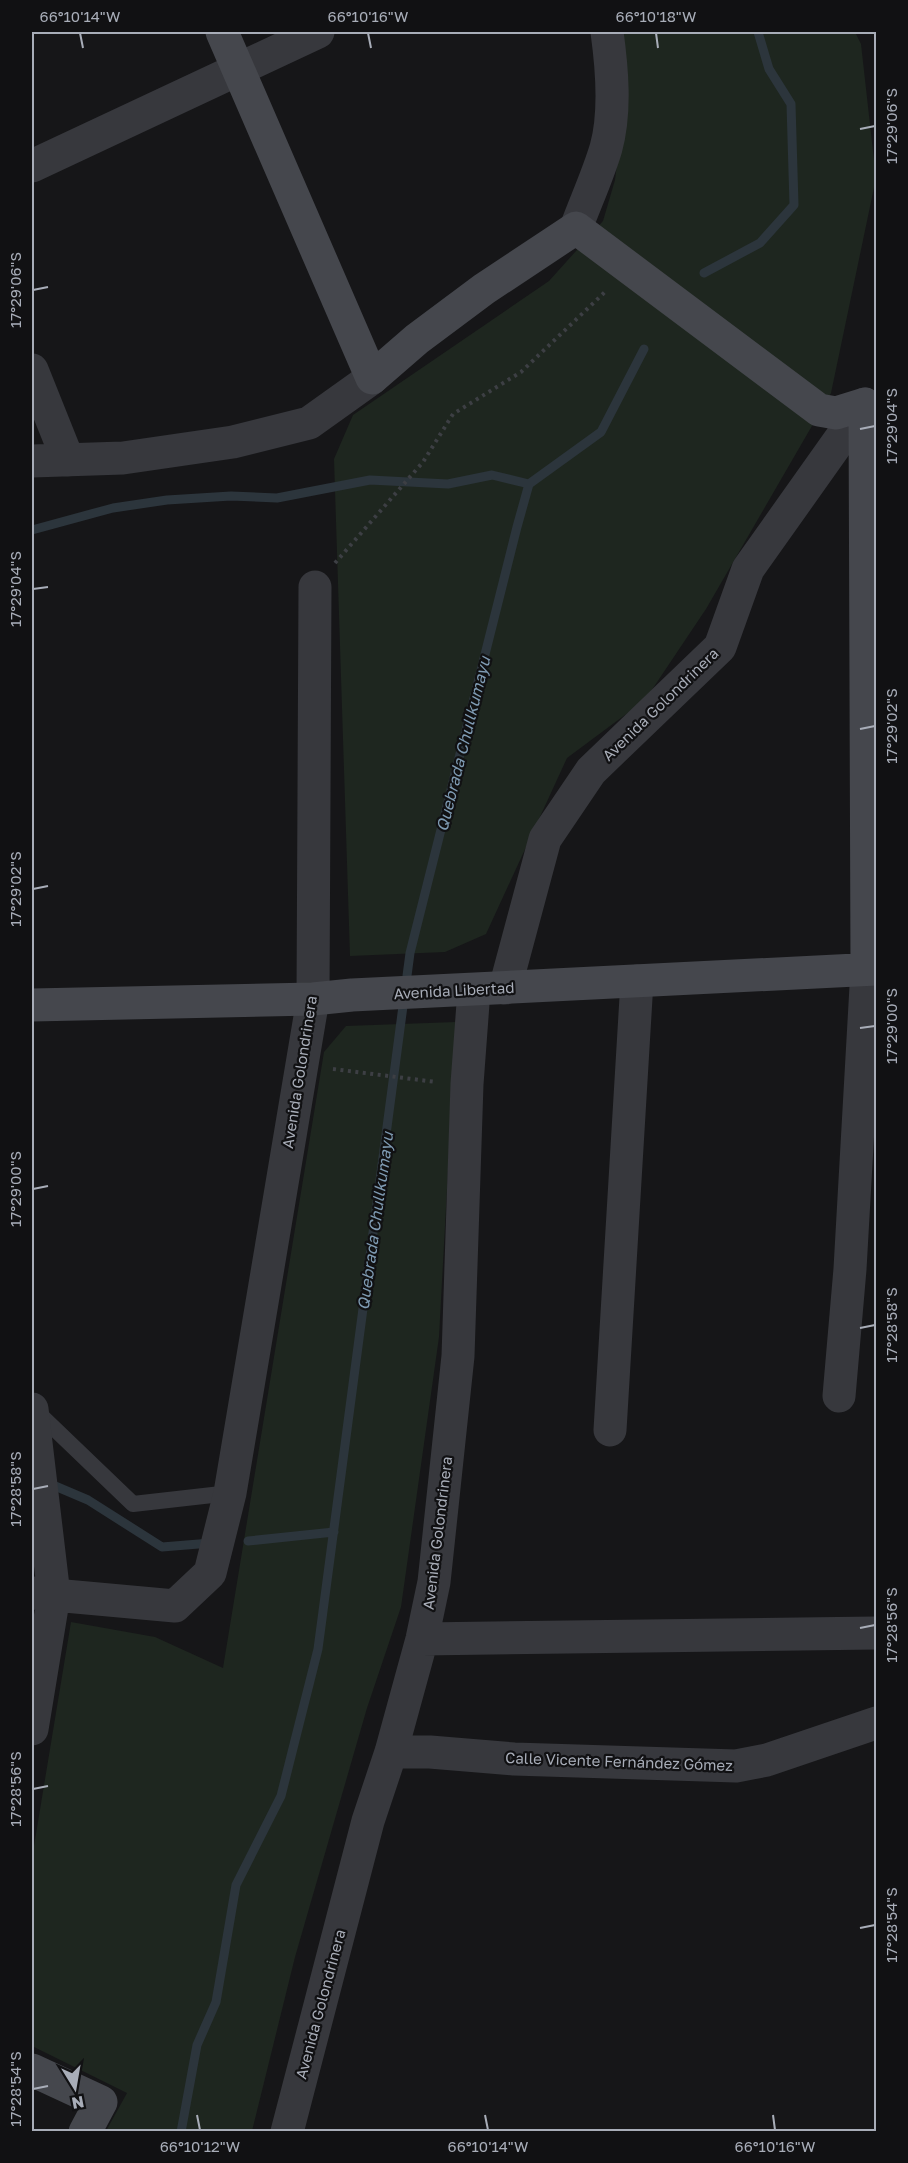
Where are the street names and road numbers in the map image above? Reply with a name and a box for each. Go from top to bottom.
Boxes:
street label: Avenida Golondrinera [598,644,722,764]
street label: Avenida Libertad [393,978,515,1002]
street label: Avenida Golondrinera [278,994,320,1150]
street label: Avenida Golondrinera [419,1455,455,1611]
street label: Calle Vicente Fernández Gómez [505,1748,734,1774]
street label: Avenida Golondrinera [291,1927,349,2081]

